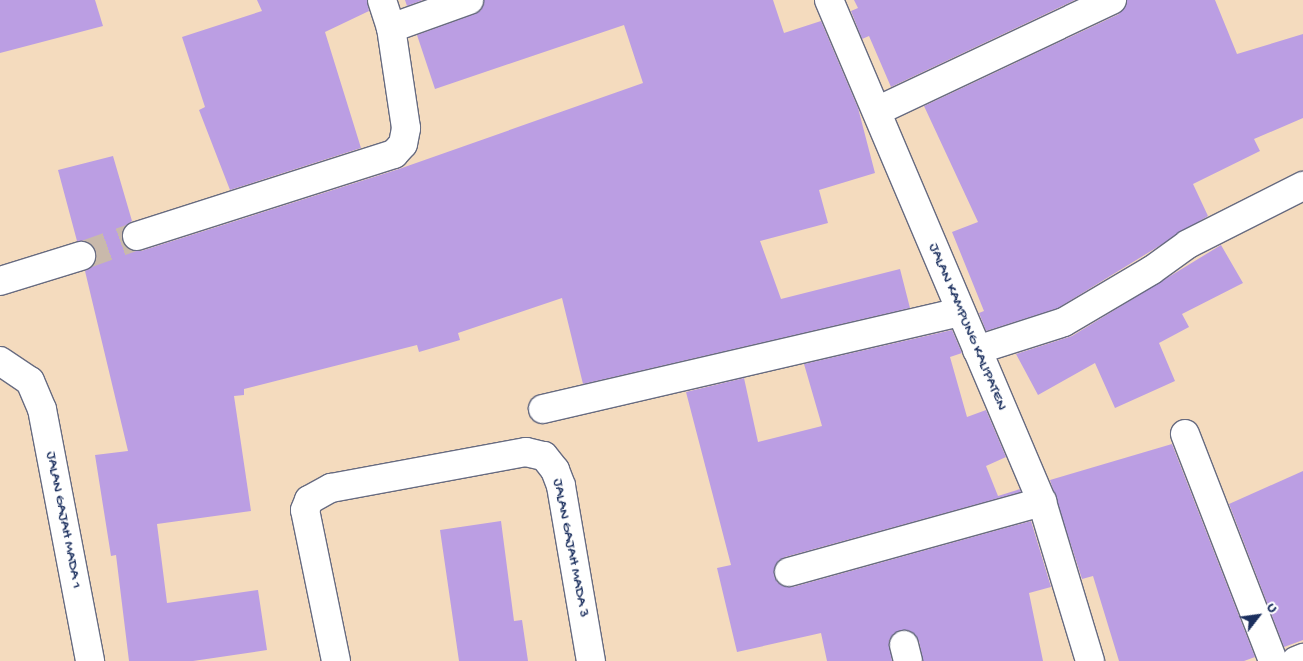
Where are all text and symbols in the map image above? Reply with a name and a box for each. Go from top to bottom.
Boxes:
street label: JALAN KAMPUNG KALIPATEN [924,241,1010,413]
street label: JALAN GAJAH MADA 1 [41,450,85,590]
street label: JALAN GAJAH MADA 3 [548,477,592,619]
north arrow [1233,591,1283,641]
text: U [1262,600,1281,616]

